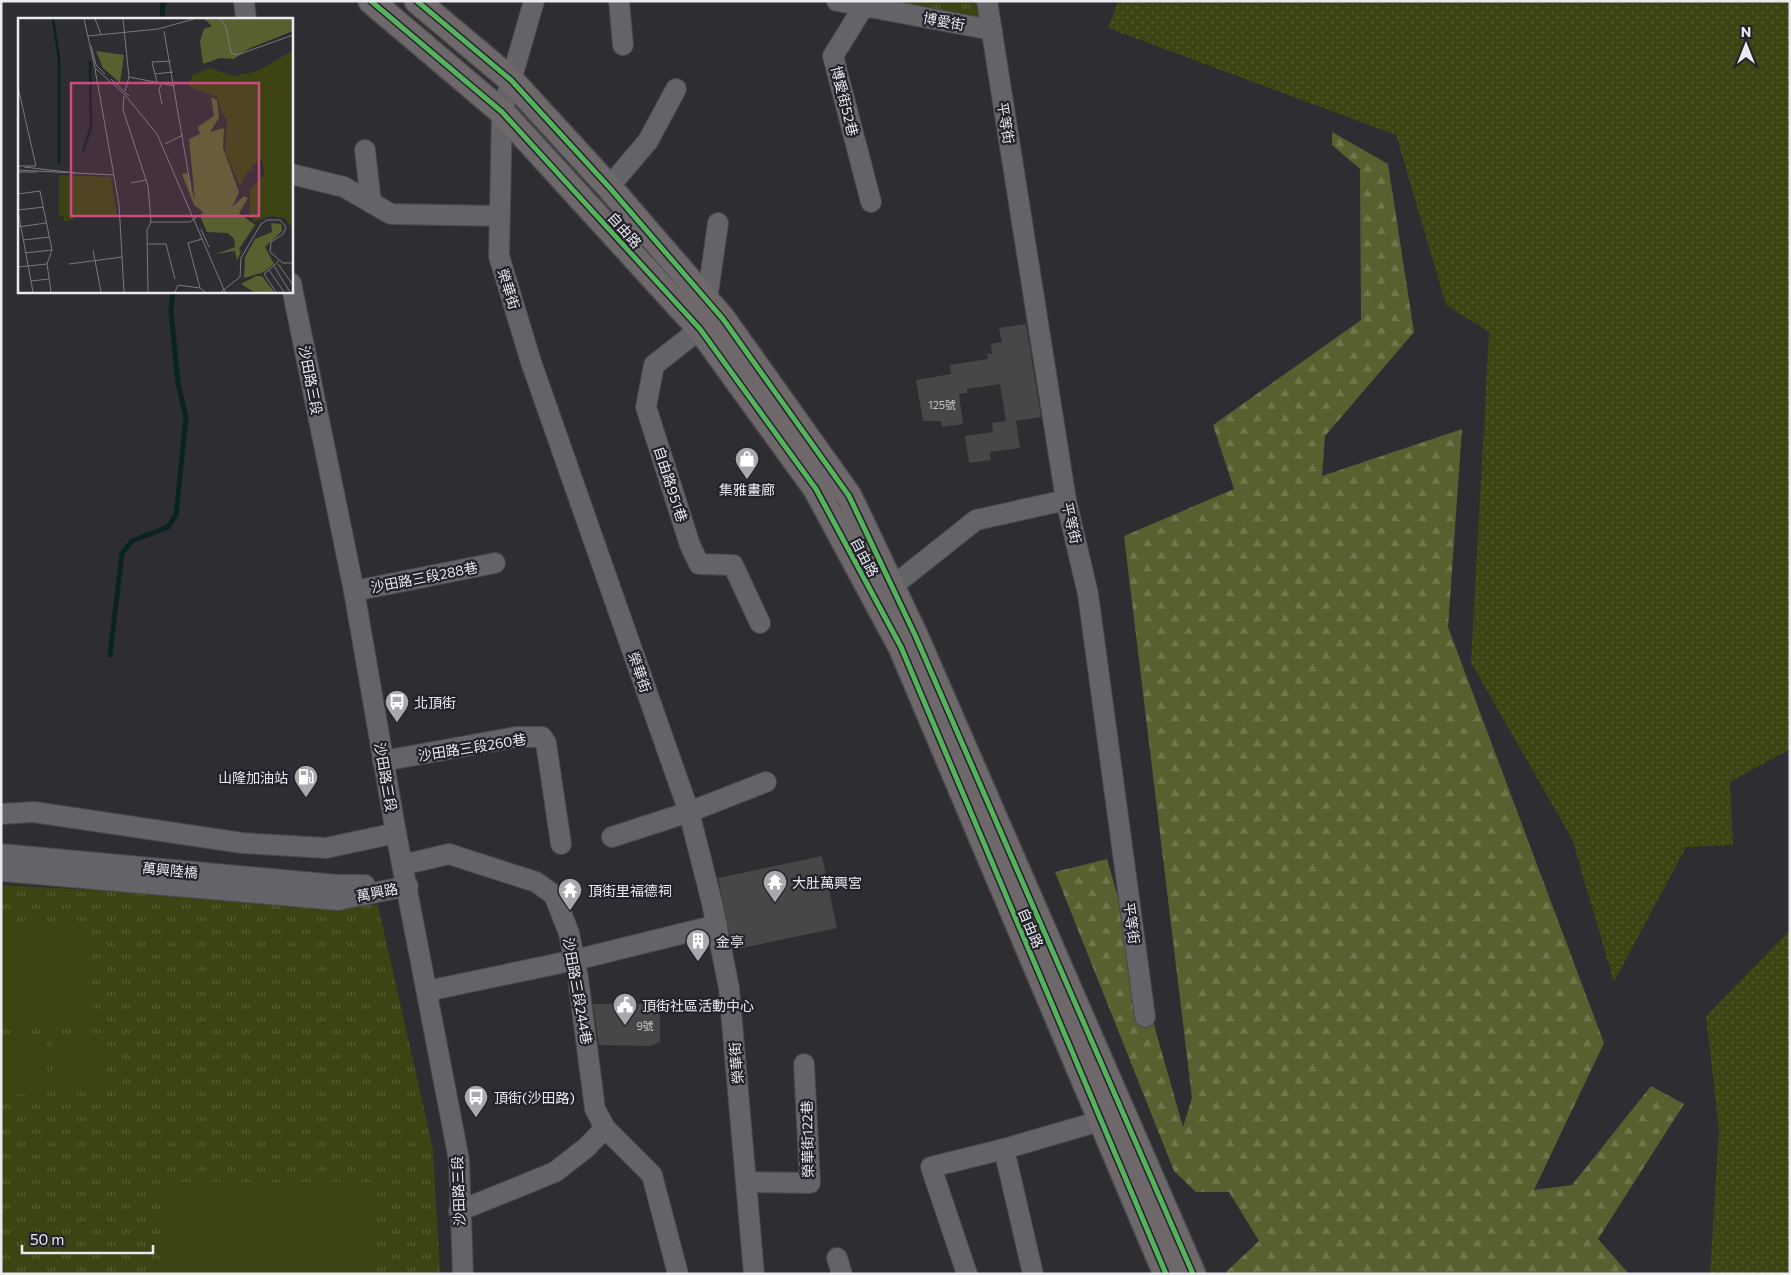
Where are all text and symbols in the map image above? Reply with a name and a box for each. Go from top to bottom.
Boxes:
street label: 博愛街 [922,9,966,33]
inset map [18,18,292,292]
north arrow [1721,20,1771,70]
text: N [1741,23,1751,40]
street label: 博愛街52巷 [828,64,862,138]
street label: 平等街 [994,101,1018,145]
street label: 自由路 [605,209,645,251]
street label: 榮華街 [495,266,523,312]
street label: 沙田路三段 [296,344,326,416]
house number: 125號 [928,398,956,411]
street label: 自由路951巷 [651,444,691,524]
shop icon: 集雅畫廊 [734,446,760,480]
place label: 集雅畫廊 [719,481,775,498]
street label: 平等街 [1059,501,1085,545]
street label: 自由路 [848,534,882,580]
street label: 沙田路三段288巷 [369,558,479,596]
street label: 榮華街 [625,649,655,695]
bus stop icon: 北頂街 [384,689,410,723]
place label: 北頂街 [414,694,456,711]
street label: 沙田路三段260巷 [417,730,527,764]
street label: 沙田路三段 [372,741,400,813]
fuel station icon: 山隆加油站 [293,764,319,798]
place label: 山隆加油站 [218,769,288,786]
street label: 萬興陸橋 [141,859,199,881]
temple icon: 大肚萬興宮 [762,869,788,903]
place label: 大肚萬興宮 [792,874,862,891]
temple icon: 頂街里福德祠 [557,877,583,911]
street label: 萬興路 [355,880,399,904]
place label: 頂街里福德祠 [588,882,672,899]
street label: 平等街 [1121,901,1143,945]
street label: 自由路 [1015,905,1047,951]
building icon: 金亭 [685,928,711,962]
place label: 金亭 [716,933,744,950]
street label: 沙田路三段244巷 [560,936,596,1046]
public building icon: 頂街社區活動中心 [612,992,638,1026]
place label: 頂街社區活動中心 [642,997,754,1014]
house number: 9號 [636,1019,654,1032]
street label: 榮華街 [726,1041,746,1085]
bus stop icon: 頂街(沙田路) [463,1084,489,1118]
place label: 頂街(沙田路) [494,1089,575,1106]
street label: 榮華街122巷 [798,1100,816,1178]
street label: 沙田路三段 [448,1156,468,1226]
scale bar [22,1222,154,1254]
text: 50 m [30,1230,64,1248]

